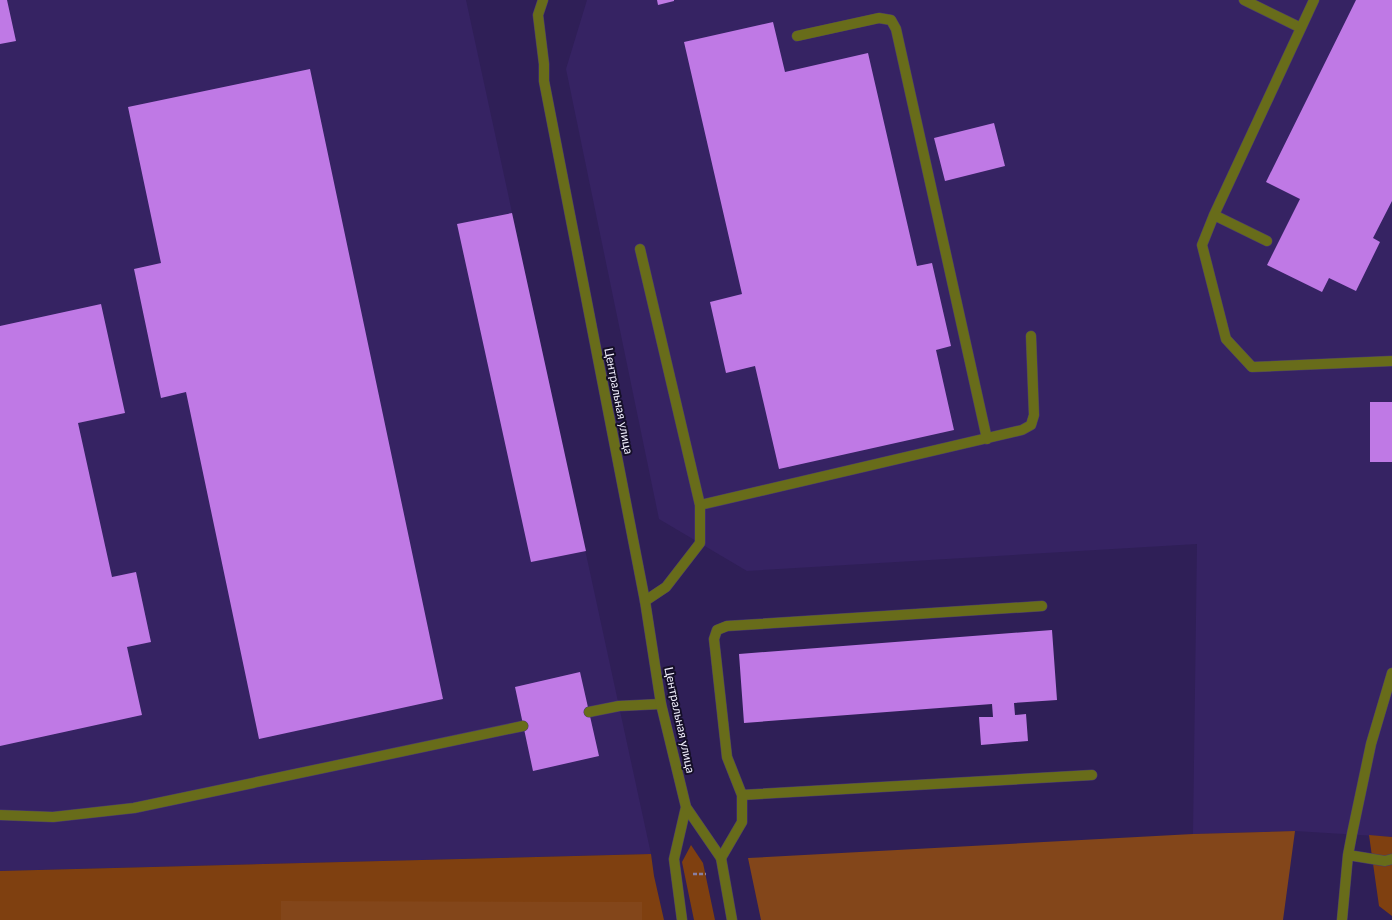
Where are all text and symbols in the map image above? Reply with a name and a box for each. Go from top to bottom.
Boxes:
street label: Центральная улица [601,347,637,456]
street label: Центральная улица [661,666,699,774]

